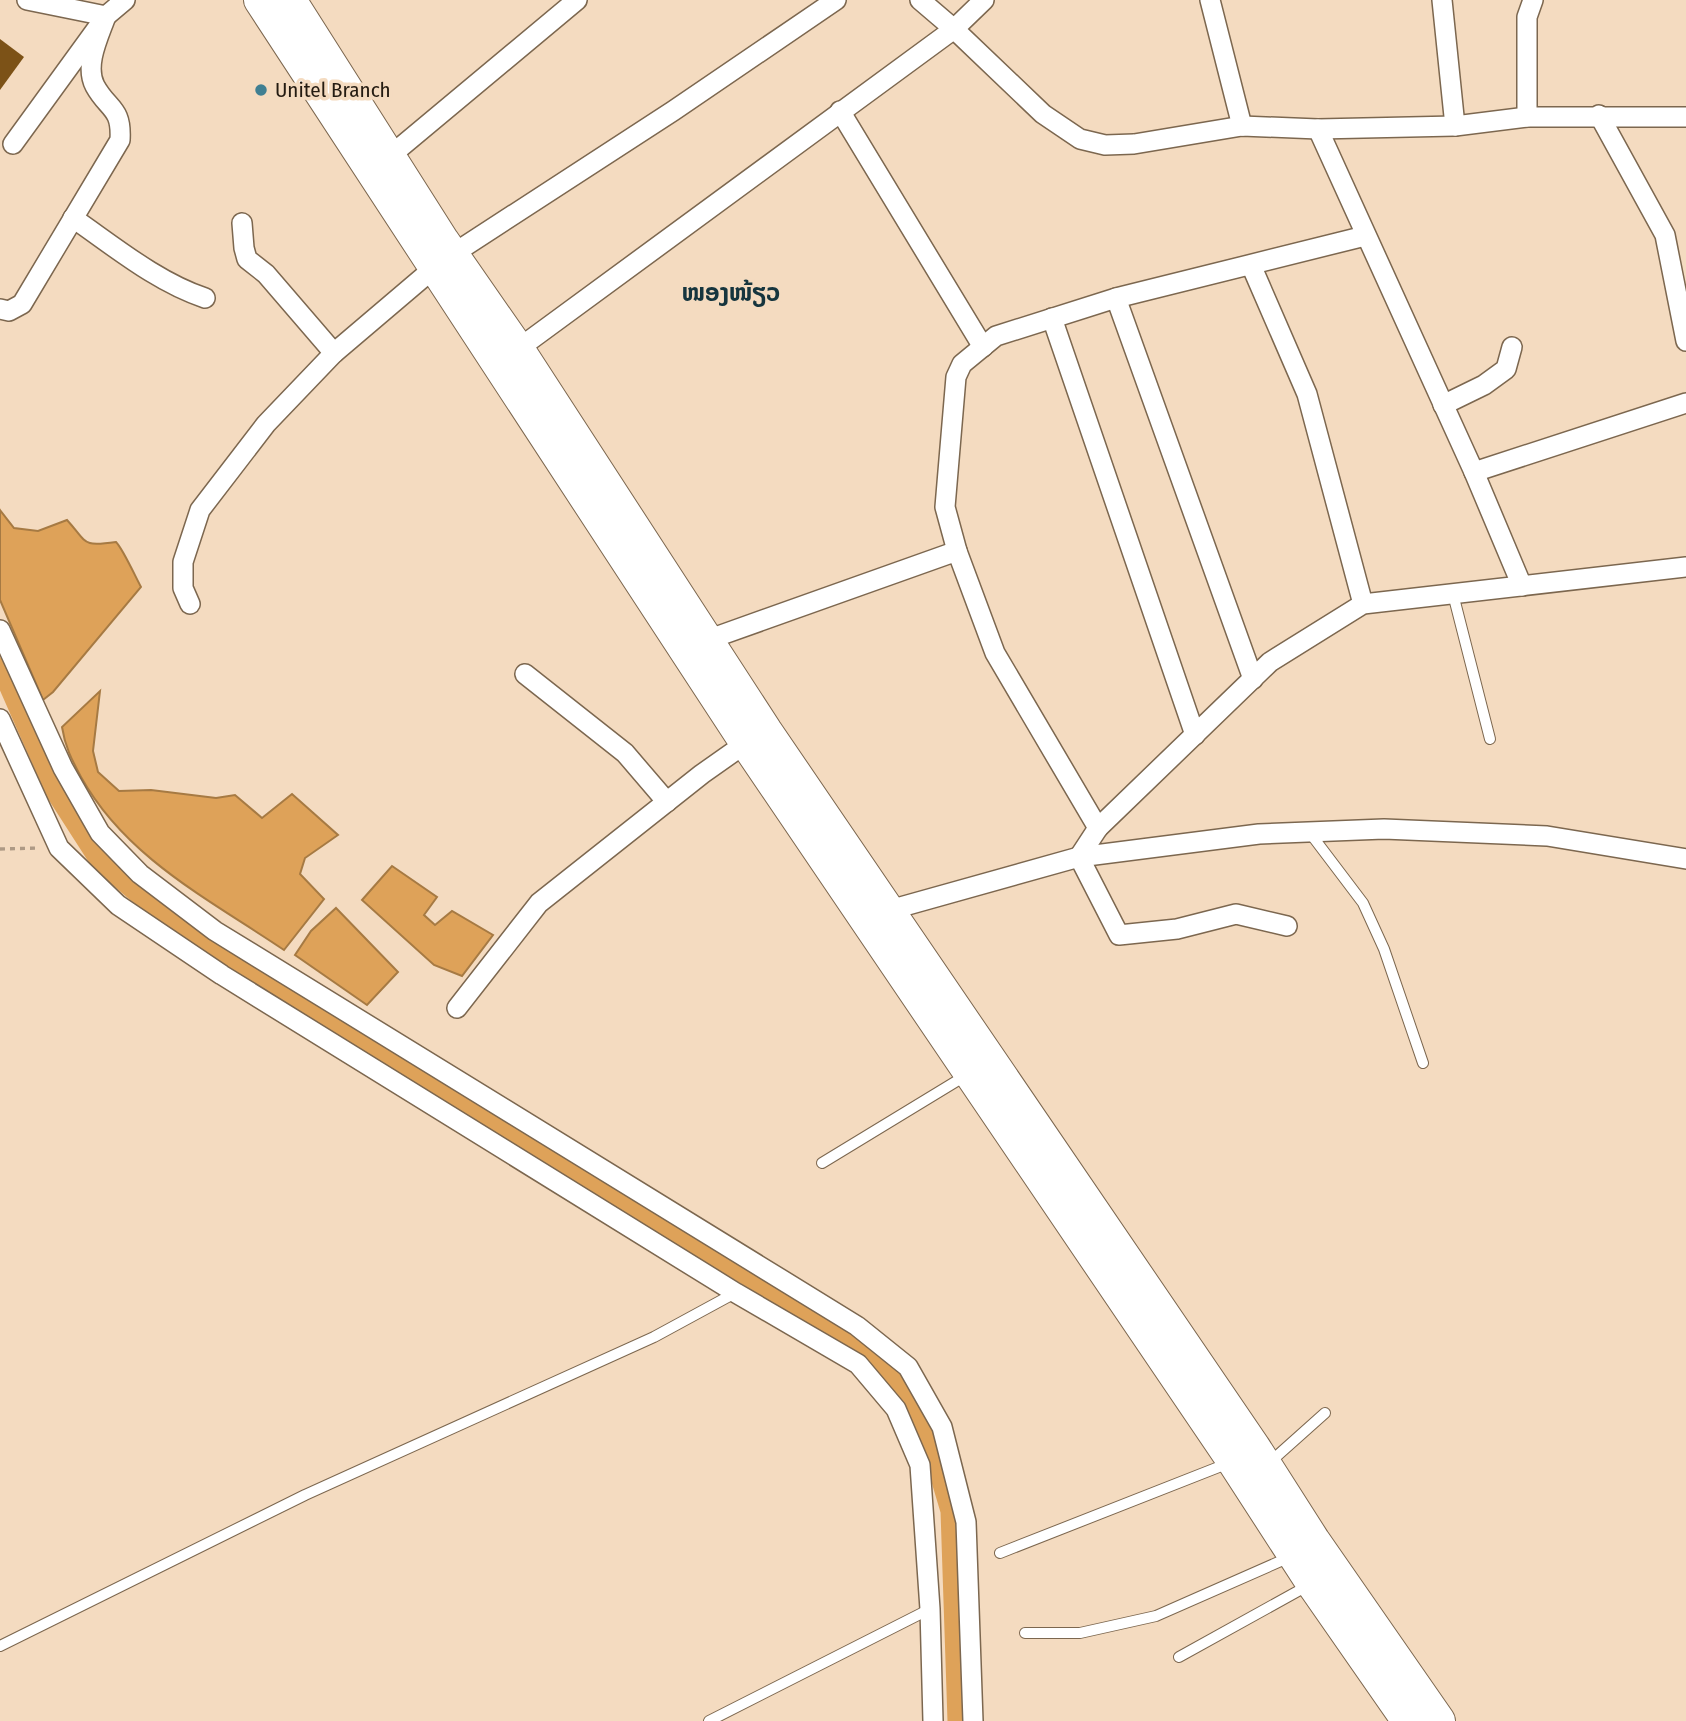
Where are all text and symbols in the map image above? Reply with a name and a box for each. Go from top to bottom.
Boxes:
place label: Unitel Branch [275,77,391,103]
marker: Unitel Branch [253,82,269,98]
district label: ໜອງໜ້ຽວ [682,279,780,307]

